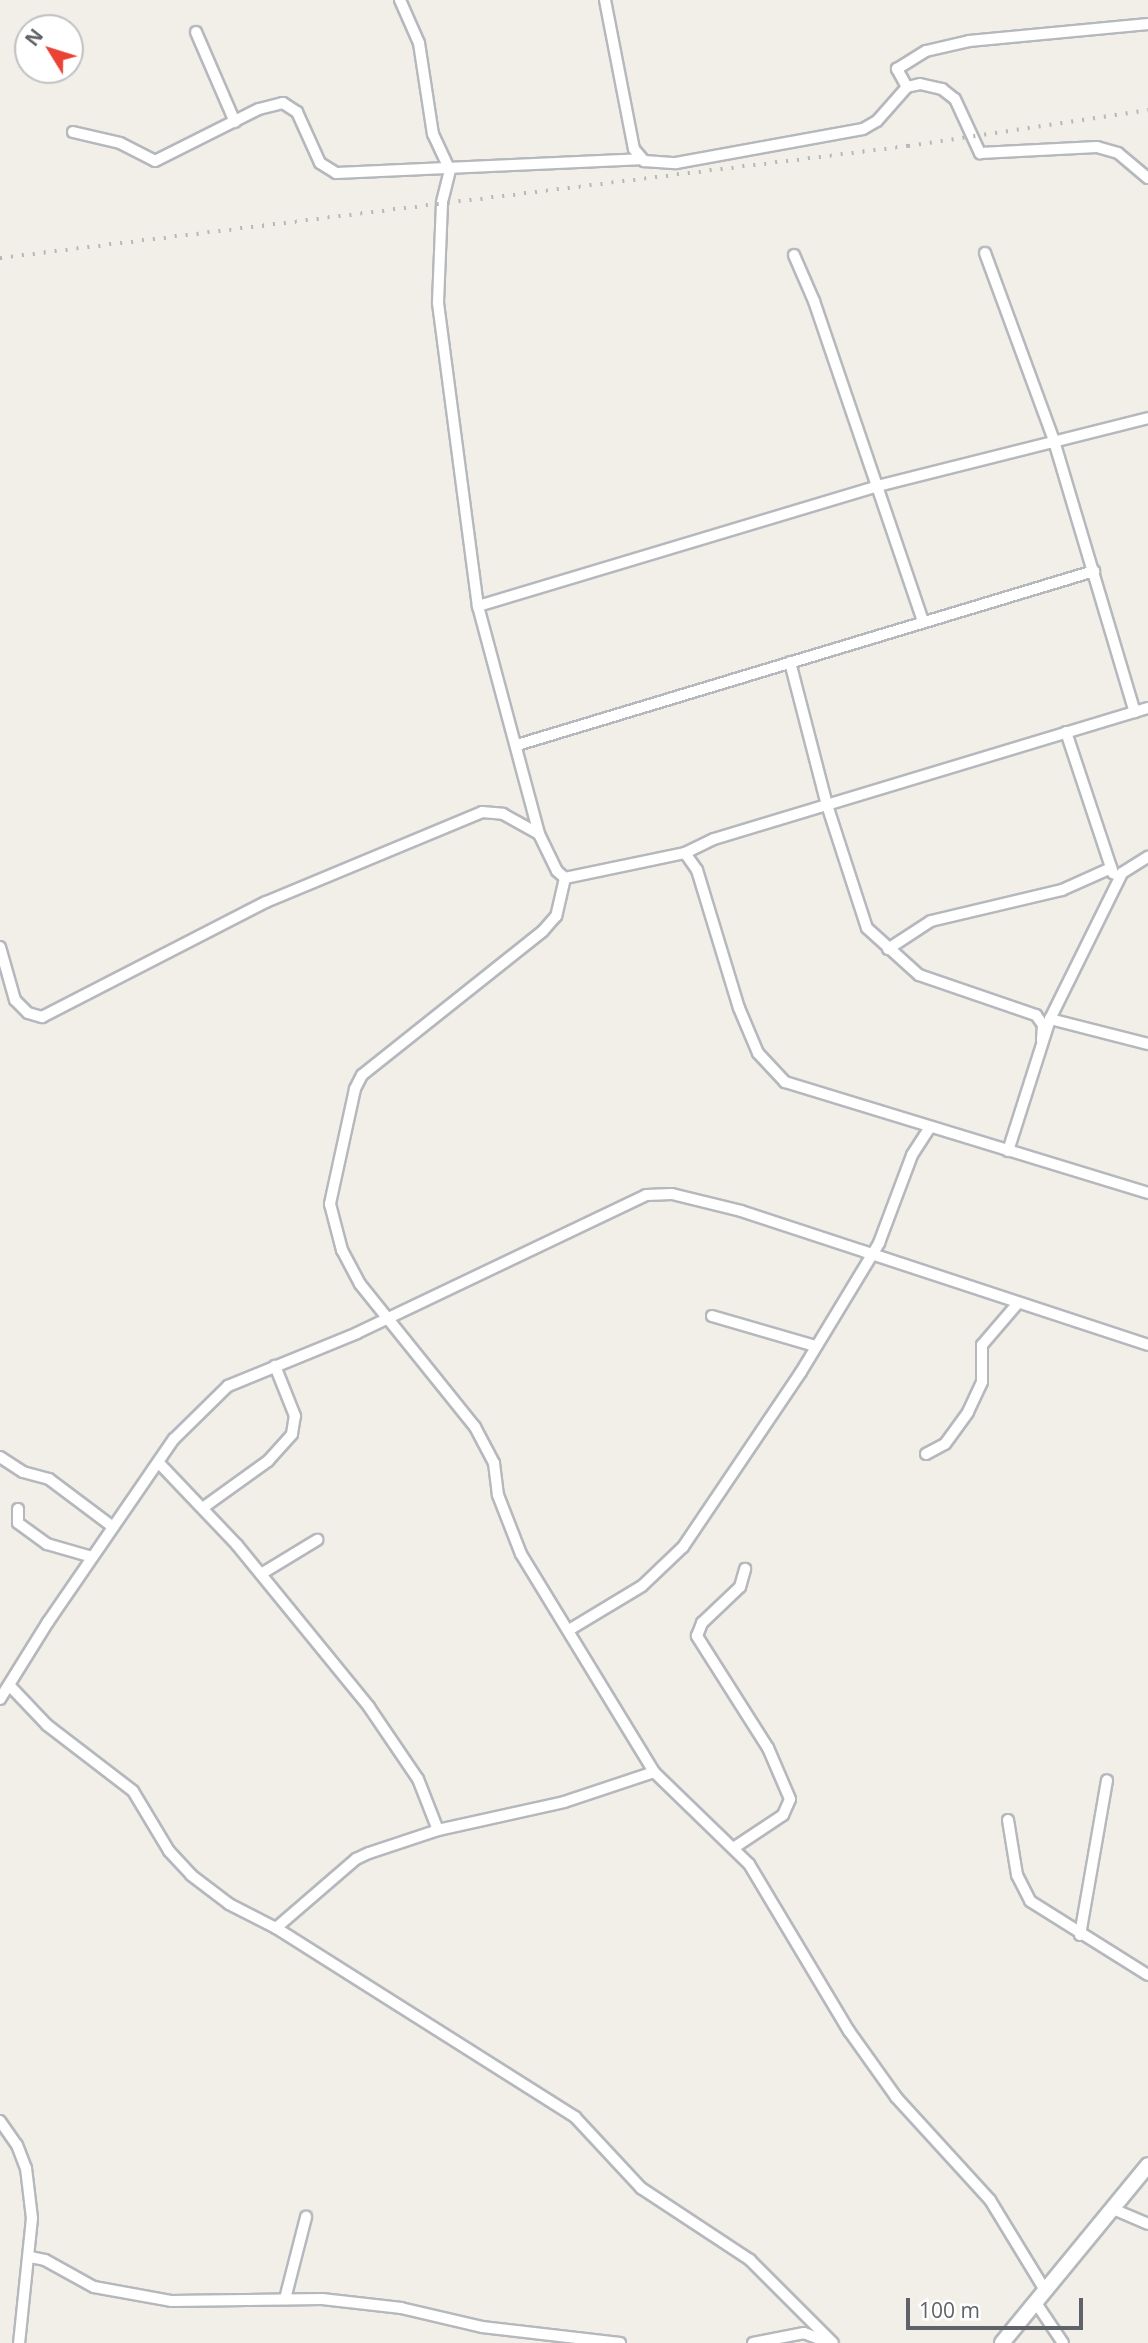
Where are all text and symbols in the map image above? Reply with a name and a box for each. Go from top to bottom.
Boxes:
north arrow [14,14,84,84]
text: N [19,23,49,51]
scale bar [910,2284,1087,2328]
text: 100 m [919,2296,980,2324]

